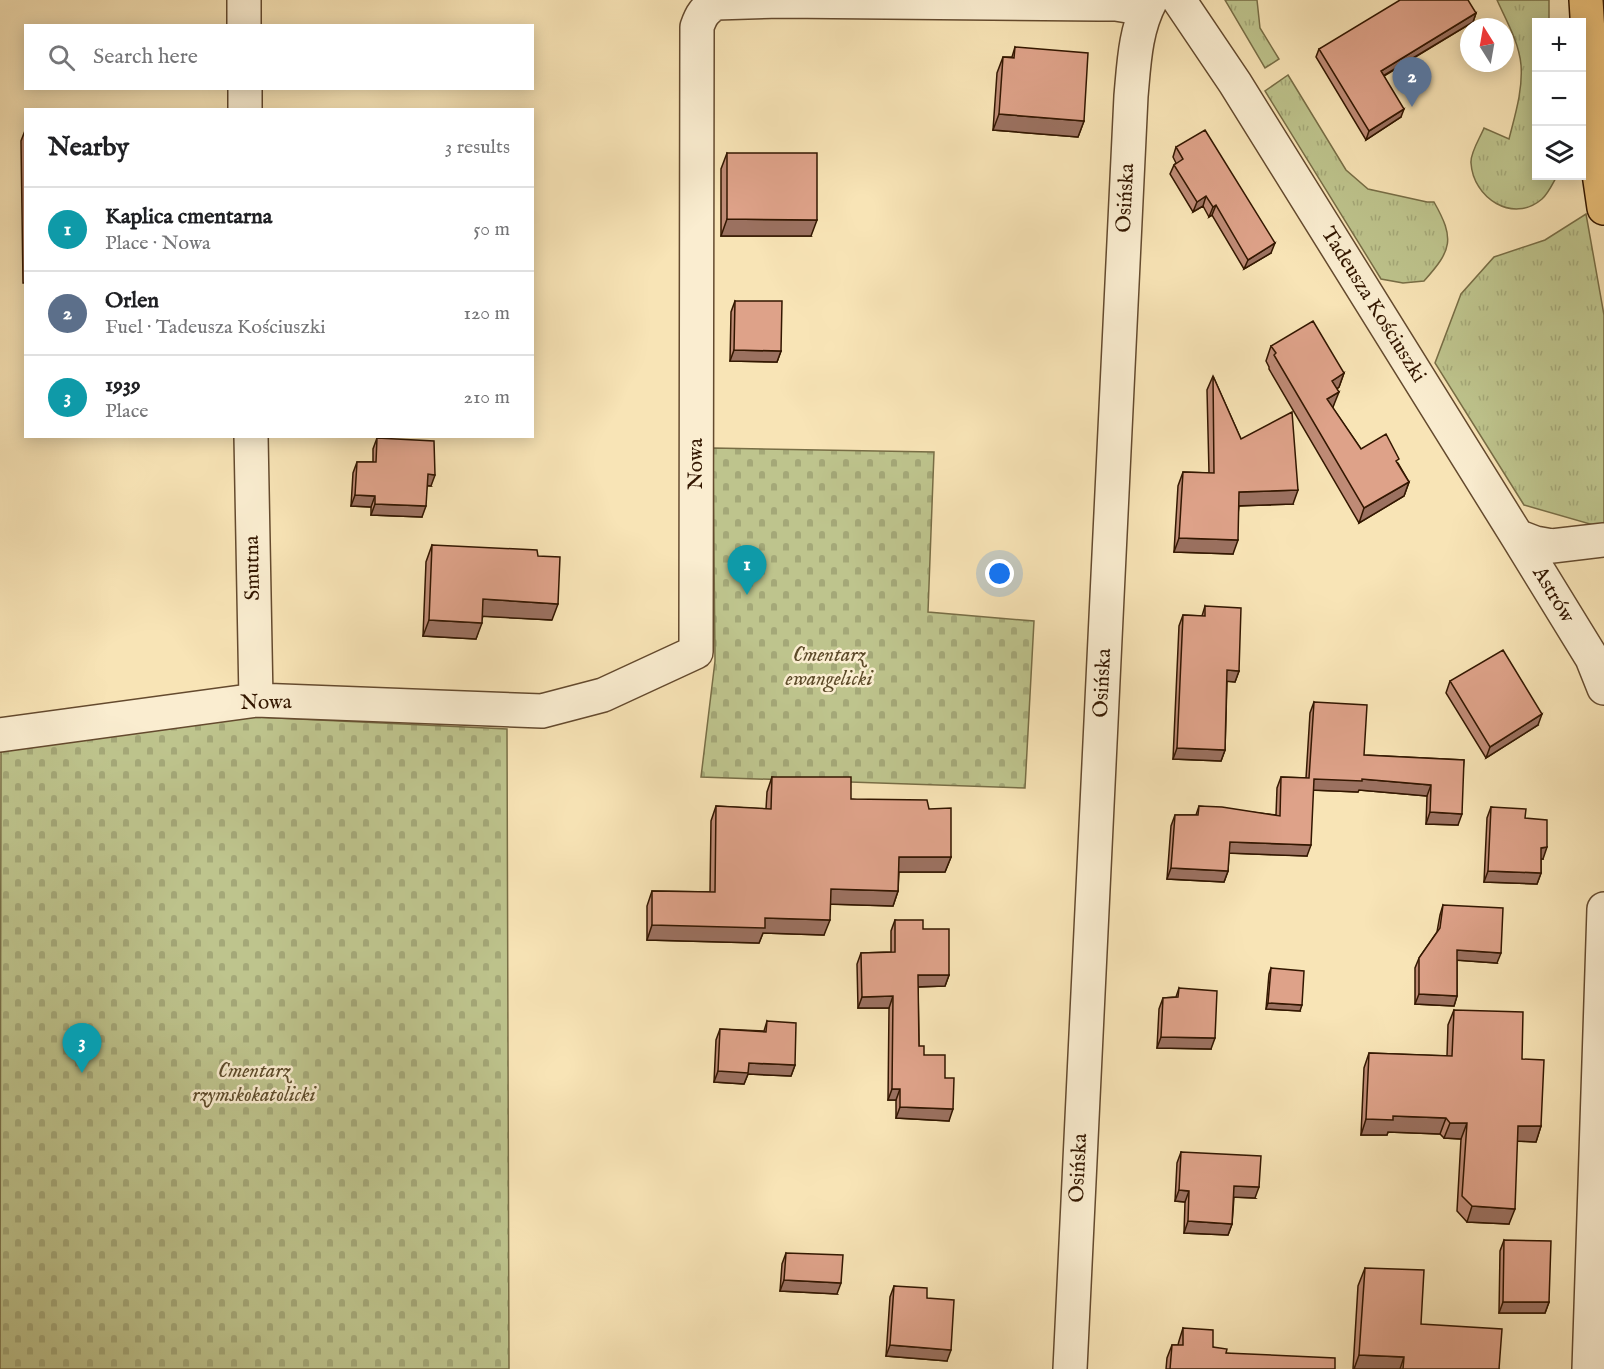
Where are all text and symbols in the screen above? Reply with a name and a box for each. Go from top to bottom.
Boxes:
north arrow [1460,18,1514,72]
map controls [1532,18,1586,180]
button: + [1532,18,1586,72]
search box [24,24,534,90]
icon: search [45,41,78,74]
text: Search here [93,43,198,71]
pin: 2 [1392,57,1432,107]
button: − [1532,72,1586,126]
button: layers [1532,126,1586,180]
text: Nearby [48,131,129,164]
text: 3 results [445,135,510,160]
street label: Osińska [1111,162,1141,233]
text: Kaplica cmentarna [105,203,272,231]
text: 1 [64,217,71,242]
text: 50 m [473,217,510,242]
street label: Tadeusza Kościuszki [1314,222,1432,388]
text: Place · Nowa [105,231,211,256]
text: Orlen [105,287,159,315]
text: 2 [63,301,72,326]
text: 120 m [464,301,510,326]
text: Fuel · Tadeusza Kościuszki [105,315,326,340]
text: 1939 [105,371,141,399]
text: 3 [64,385,71,410]
text: 210 m [464,385,510,410]
text: Place [105,399,148,424]
street label: Nowa [683,437,710,490]
street label: Smutna [239,534,267,601]
pin: 1 [728,546,766,595]
your location [985,559,1014,588]
street label: Astrów [1525,561,1581,629]
park label: Cmentarz ewangelicki [785,642,874,693]
street label: Osińska [1088,647,1118,718]
street label: Nowa [240,689,293,717]
pin: 3 [62,1024,101,1073]
park label: Cmentarz rzymskokatolicki [192,1058,318,1109]
street label: Osińska [1064,1132,1094,1203]

